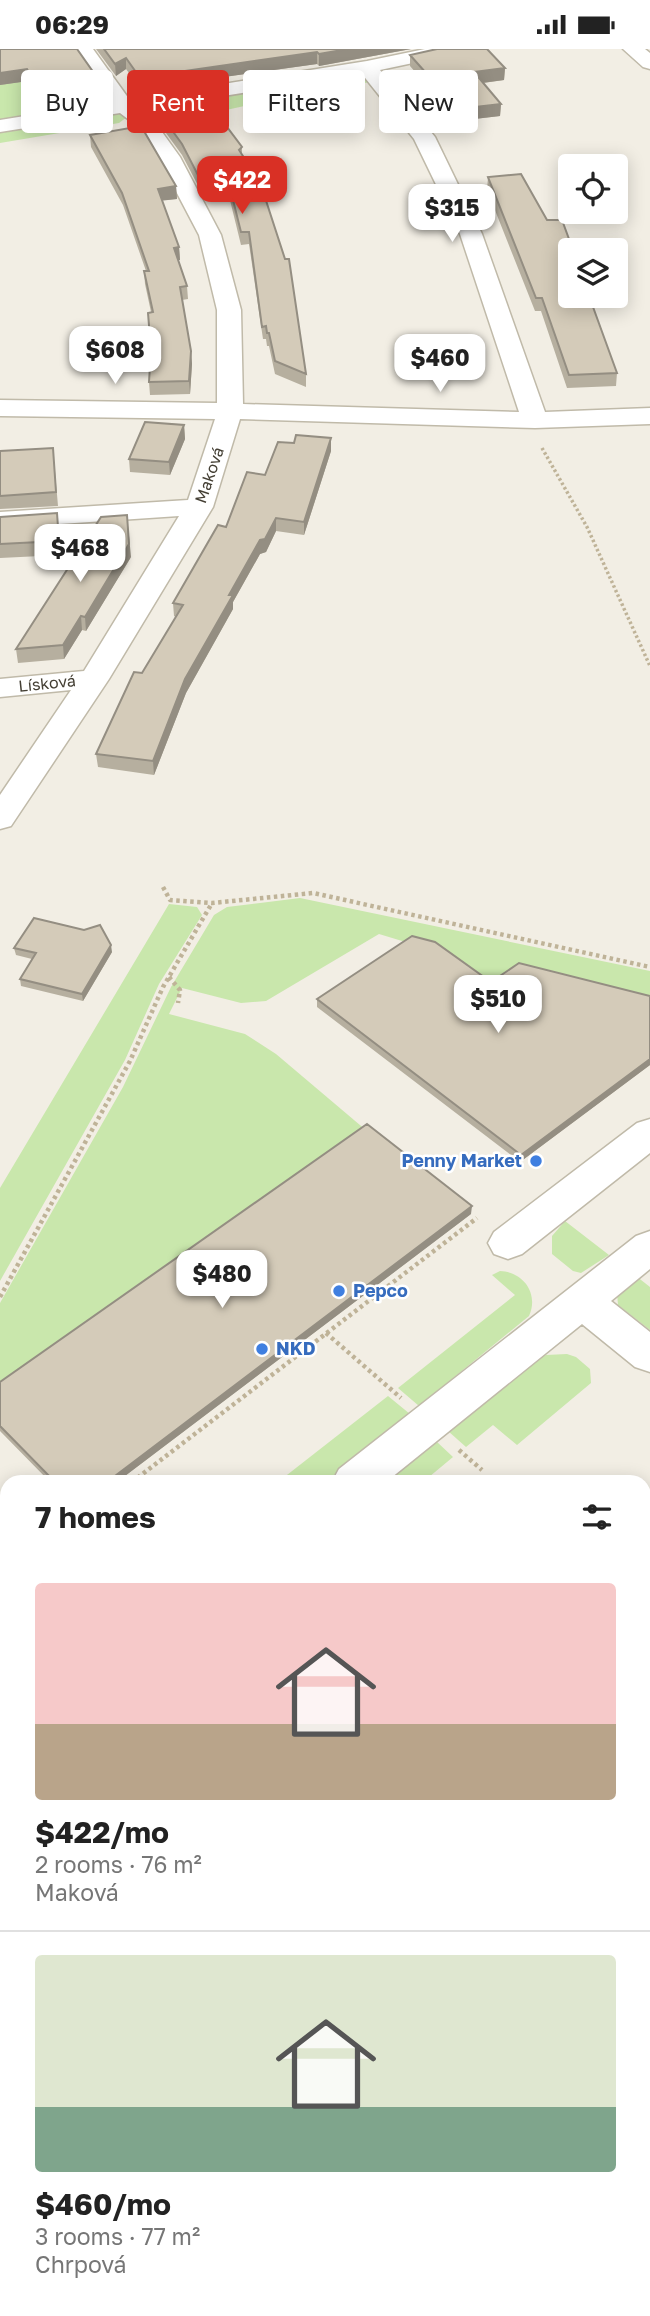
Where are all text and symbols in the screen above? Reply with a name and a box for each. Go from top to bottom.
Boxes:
text: 06:29 [35,9,109,40]
chip: Buy [21,70,113,133]
chip: Rent [127,70,229,133]
chip: Filters [243,70,365,133]
chip: New [379,70,478,133]
map controls [558,154,628,308]
button: locate [558,154,628,224]
pin: $422 [201,157,283,216]
text: $422 [213,165,271,193]
pin: $315 [411,185,493,244]
text: $315 [424,193,480,221]
button: layers [558,238,628,308]
pin: $608 [74,327,156,386]
text: $608 [85,335,145,363]
pin: $460 [399,335,481,394]
text: $460 [410,343,470,371]
street label: Maková [190,444,228,506]
pin: $468 [39,525,121,584]
text: $468 [50,533,110,561]
street label: Lísková [17,670,77,696]
pin: $510 [457,975,539,1035]
text: $510 [470,984,526,1012]
place label: Penny Market [401,1149,522,1171]
marker: Penny Market [528,1153,544,1169]
pin: $480 [181,1251,263,1310]
text: $480 [192,1259,252,1287]
place label: Pepco [353,1279,408,1301]
marker: Pepco [331,1283,347,1299]
place label: NKD [276,1337,316,1359]
marker: NKD [254,1341,270,1357]
icon: filters [578,1498,616,1536]
text: 7 homes [35,1499,156,1535]
icon: home [263,1629,389,1755]
text: $422/mo [35,1814,169,1850]
text: 2 rooms · 76 m² [35,1850,202,1878]
text: Maková [35,1878,119,1906]
icon: home [263,2001,389,2127]
text: $460/mo [35,2186,171,2222]
text: 3 rooms · 77 m² [35,2222,200,2250]
text: Chrpová [35,2250,126,2278]

